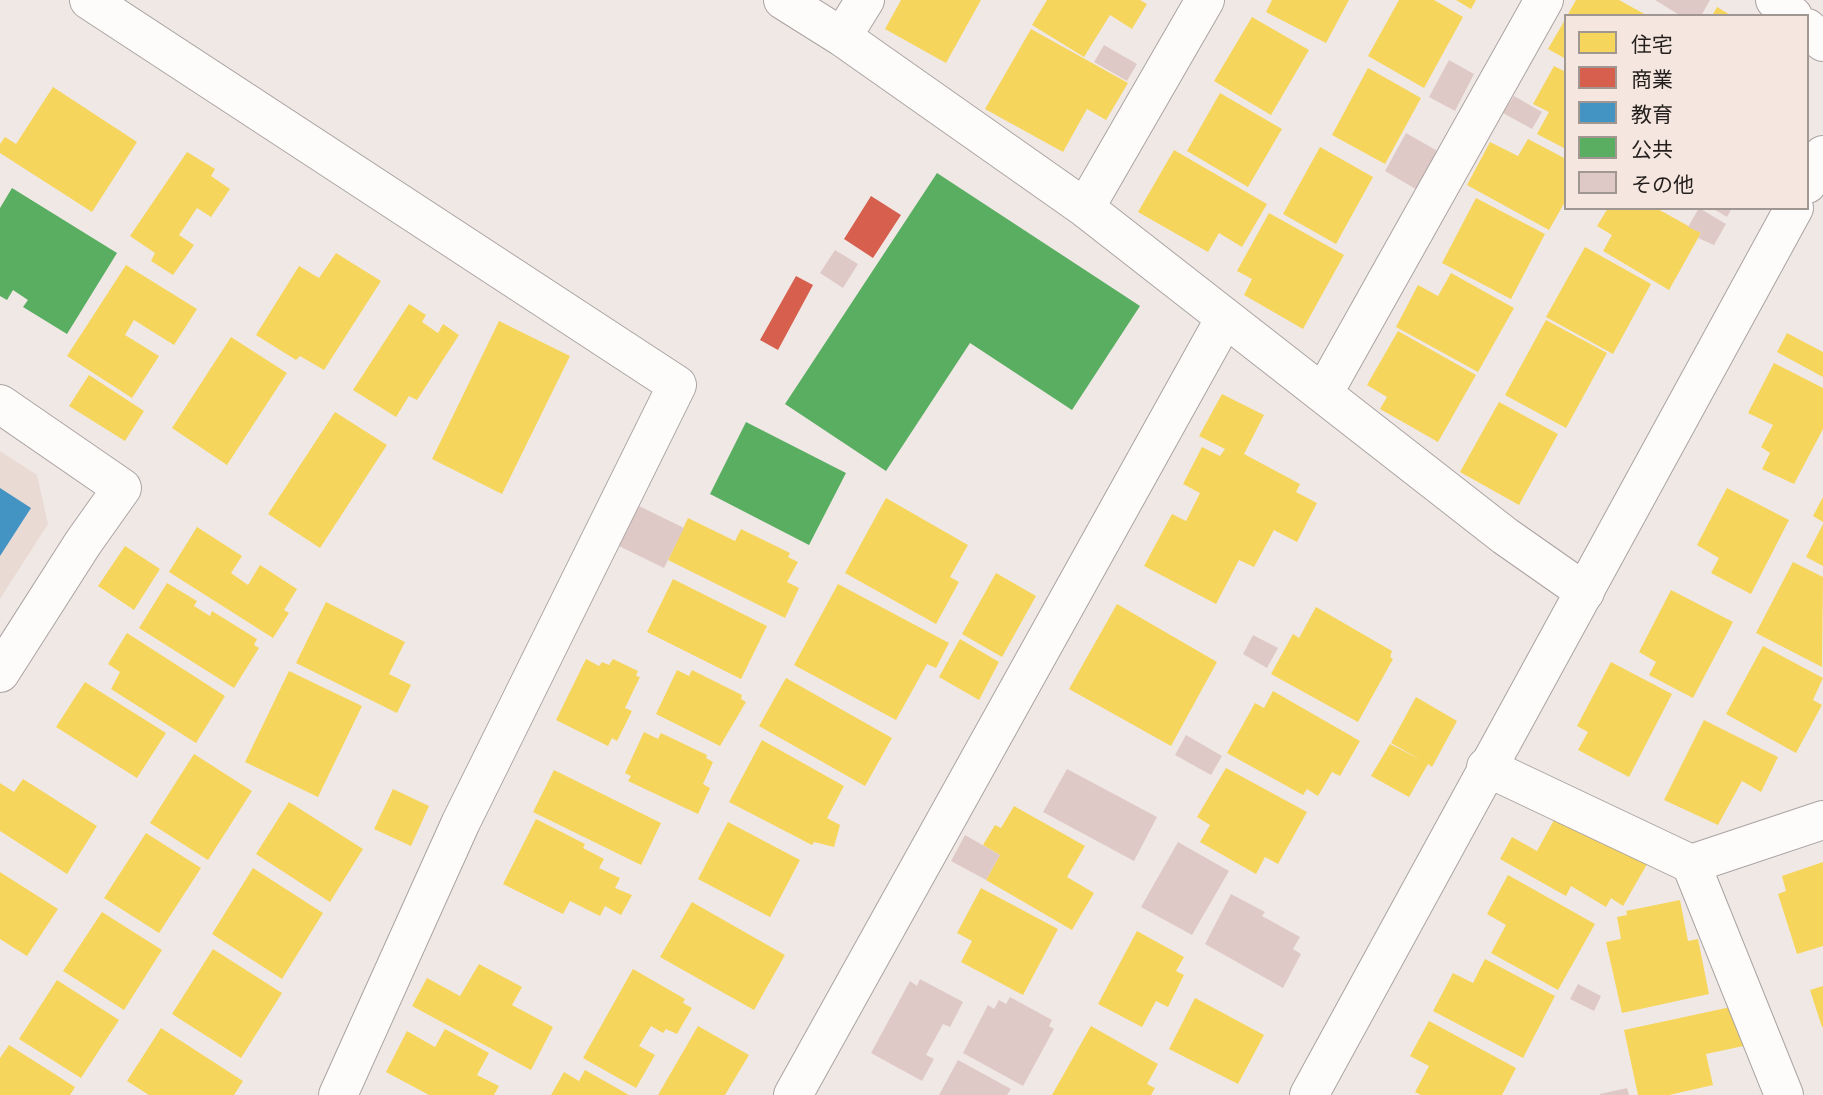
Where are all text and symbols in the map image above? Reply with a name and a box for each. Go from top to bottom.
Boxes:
legend [1564,14,1809,210]
text: 住宅 [1631,31,1673,58]
text: 商業 [1631,66,1673,93]
text: 教育 [1631,101,1673,128]
text: 公共 [1631,136,1673,163]
text: その他 [1631,171,1694,198]

